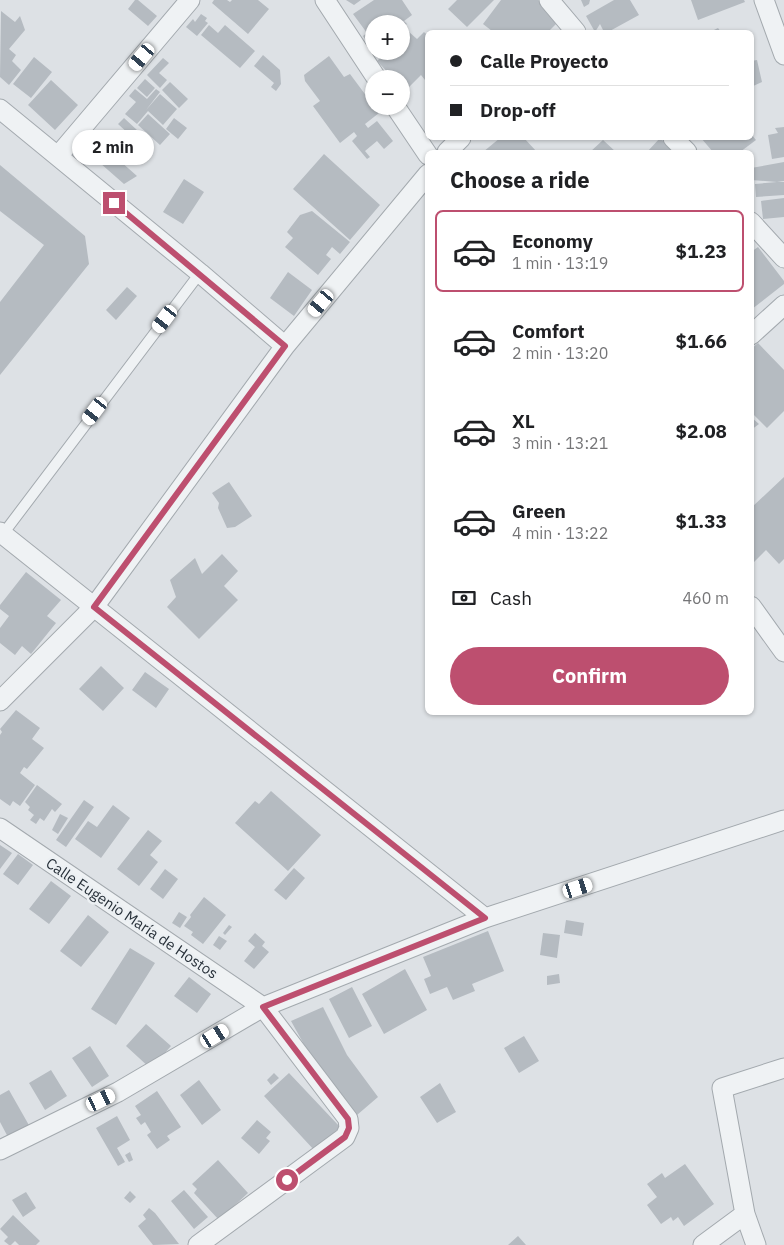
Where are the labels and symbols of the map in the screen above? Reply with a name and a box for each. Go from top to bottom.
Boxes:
car [126,41,157,73]
callout: 2 min [73,130,155,166]
route end [103,192,125,214]
car [305,287,336,319]
car [149,303,180,335]
car [79,395,110,427]
street label: Calle Eugenio María de Hostos [42,853,222,983]
car [561,876,594,900]
car [198,1022,231,1050]
car [84,1087,117,1113]
route start [276,1169,298,1191]

